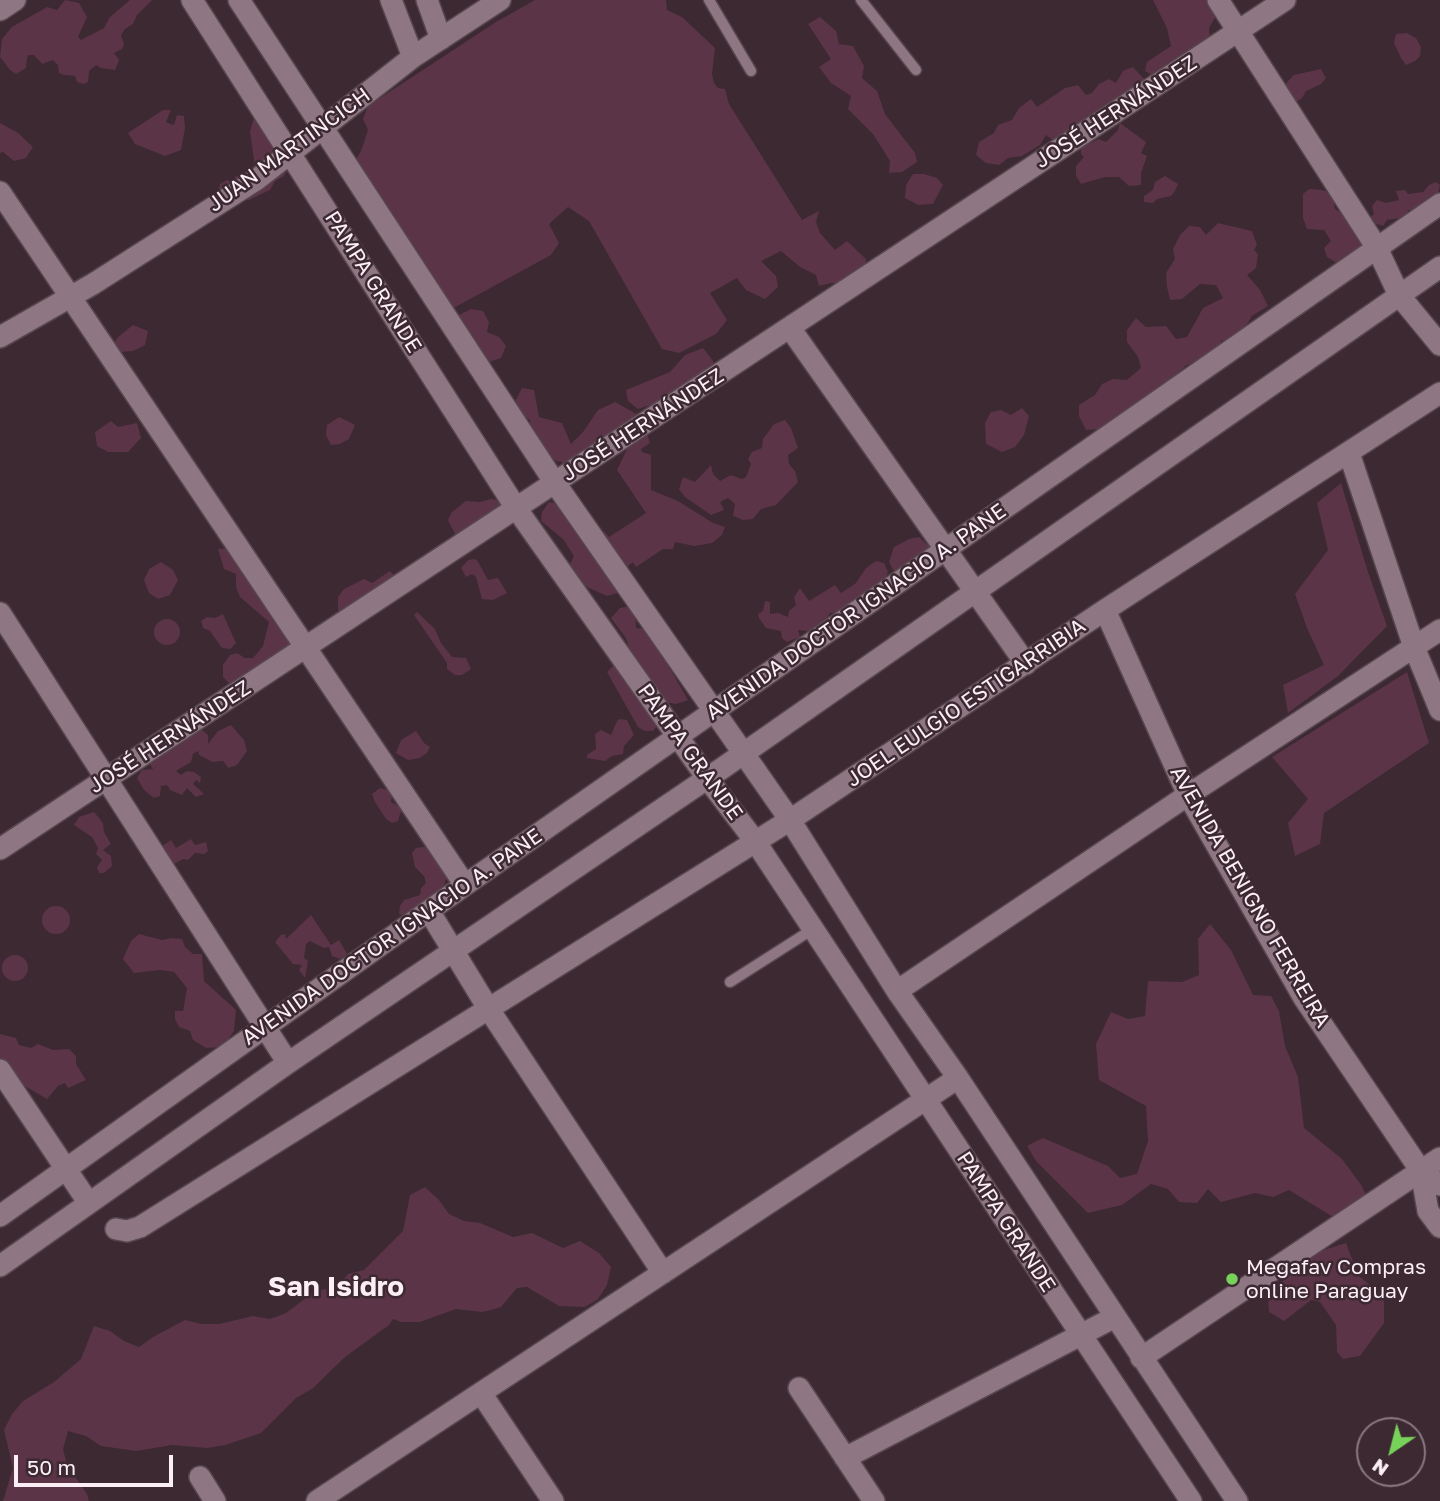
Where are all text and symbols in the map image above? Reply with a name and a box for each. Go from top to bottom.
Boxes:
street label: JOSÉ HERNÁNDEZ [1030,50,1202,174]
street label: JUAN MARTINCICH [203,83,375,217]
street label: PAMPA GRANDE [319,207,427,357]
street label: JOSÉ HERNÁNDEZ [557,363,729,487]
street label: AVENIDA DOCTOR IGNACIO A. PANE [701,498,1011,726]
street label: JOEL EULGIO ESTIGARRIBIA [842,614,1090,792]
street label: JOSÉ HERNÁNDEZ [84,675,256,799]
street label: PAMPA GRANDE [632,679,748,825]
street label: AVENIDA BENIGNO FERREIRA [1165,762,1335,1032]
street label: AVENIDA DOCTOR IGNACIO A. PANE [237,823,547,1051]
street label: PAMPA GRANDE [951,1147,1061,1297]
place label: Megafav Compras online Paraguay [1246,1254,1426,1304]
district label: San Isidro [268,1270,404,1304]
marker: Megafav Compras online Paraguay [1224,1271,1240,1287]
north arrow [1356,1417,1426,1487]
scale bar [18,1442,177,1486]
text: 50 m [27,1454,76,1480]
text: N [1367,1454,1392,1482]

